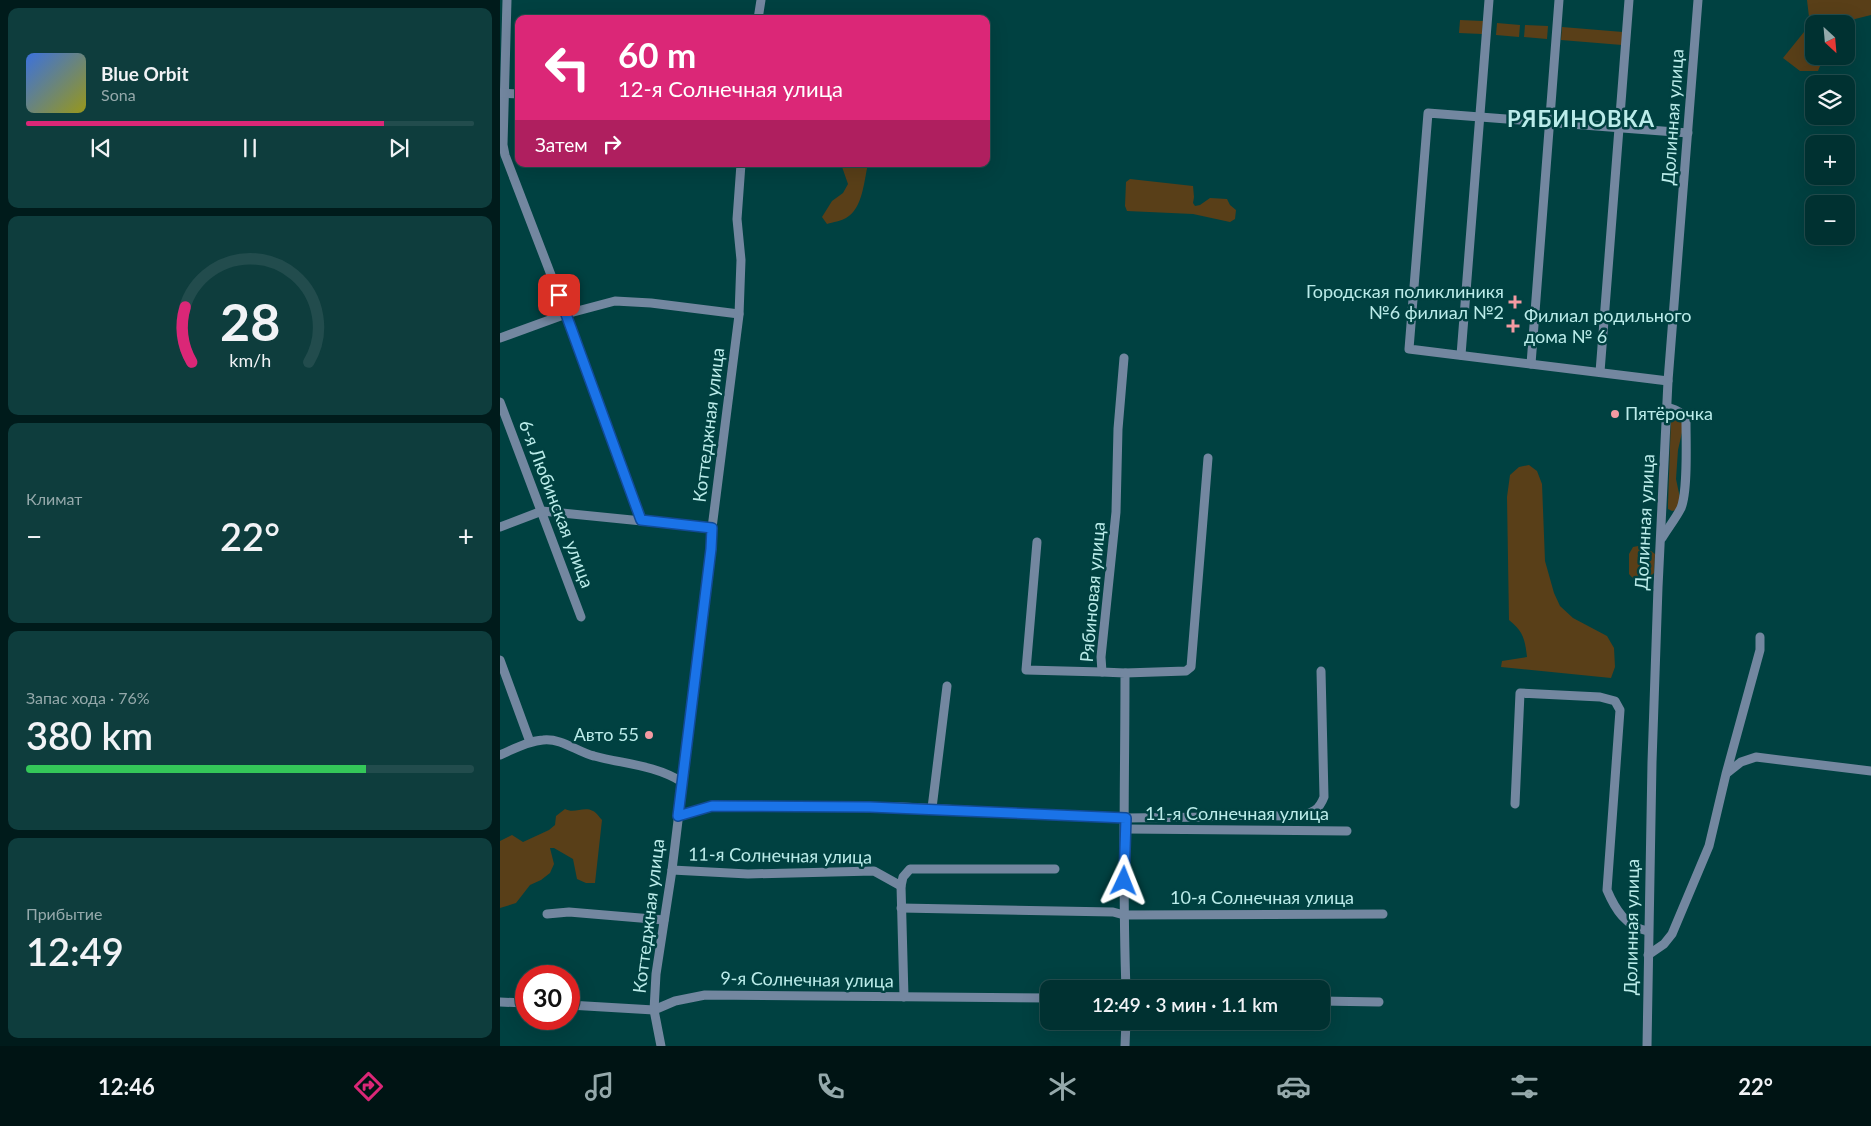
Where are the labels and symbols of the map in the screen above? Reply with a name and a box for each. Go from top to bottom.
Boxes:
north arrow [1805,15,1855,65]
street label: Долинная улица [1656,48,1688,186]
district label: РЯБИНОВКА [1507,105,1655,132]
pin [538,274,580,316]
place label: Городская поликлиникя №6 филиал №2 [1306,280,1504,323]
marker: Городская поликлиникя №6 филиал №2 [1508,295,1522,309]
place label: Филиал родильного дома № 6 [1524,304,1691,347]
marker: Филиал родильного дома № 6 [1506,319,1520,333]
street label: Коттеджная улица [688,346,728,503]
place label: Пятёрочка [1625,402,1713,424]
marker: Пятёрочка [1609,408,1621,420]
street label: 6-я Любинская улица [515,417,599,591]
street label: Долинная улица [1629,453,1659,591]
street label: Рябиновая улица [1075,521,1109,663]
place label: Авто 55 [574,723,639,745]
marker: Авто 55 [643,729,655,741]
street label: 11-я Солнечная улица [1145,802,1329,824]
street label: Коттеджная улица [628,837,668,994]
street label: 11-я Солнечная улица [688,842,872,868]
position arrow [1097,854,1149,906]
street label: Долинная улица [1619,859,1643,995]
street label: 10-я Солнечная улица [1170,886,1354,908]
speed limit sign: 30 [515,965,580,1030]
street label: 9-я Солнечная улица [720,966,894,992]

